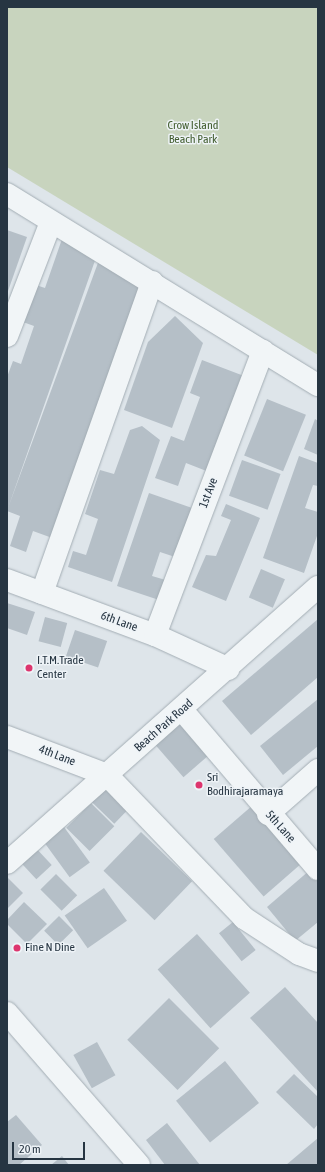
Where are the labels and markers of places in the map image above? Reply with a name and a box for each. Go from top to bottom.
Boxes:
place label: I.T.M.Trade Center [37,654,84,682]
marker: I.T.M.Trade Center [24,663,34,673]
place label: Sri Bodhirajaramaya [207,771,283,799]
marker: Sri Bodhirajaramaya [194,780,204,790]
place label: Fine N Dine [25,941,75,955]
marker: Fine N Dine [12,943,22,953]

